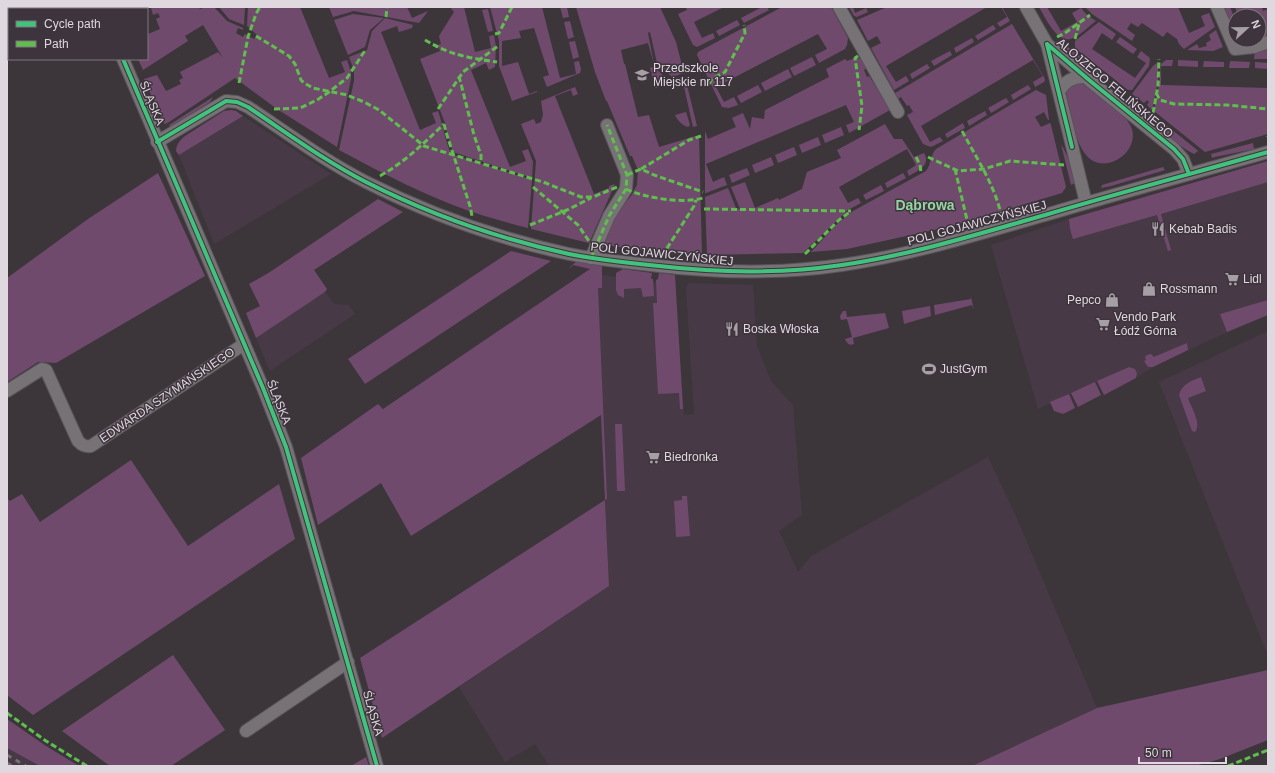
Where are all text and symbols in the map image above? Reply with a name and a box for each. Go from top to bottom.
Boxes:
legend [8,8,148,60]
north arrow [1227,8,1267,48]
text: Cycle path [44,17,101,31]
text: N [1249,18,1263,30]
street label: ALOJZEGO FELIŃSKIEGO [1054,35,1177,141]
text: Path [44,37,69,51]
place label: Przedszkole Miejskie nr 117 [653,61,733,89]
school or university icon: Przedszkole Miejskie nr 117 [634,67,650,83]
street label: ŚLĄSKA [136,78,168,127]
district label: Dąbrowa [895,197,955,213]
street label: POLI GOJAWICZYŃSKIEJ [906,197,1048,248]
restaurant icon: Kebab Badis [1150,221,1166,237]
place label: Kebab Badis [1169,222,1237,236]
street label: POLI GOJAWICZYŃSKIEJ [590,239,734,268]
supermarket icon: Lidl [1224,271,1240,287]
place label: Lidl [1243,272,1262,286]
shop icon: Rossmann [1141,281,1157,297]
place label: Rossmann [1160,282,1217,296]
shop icon: Pepco [1104,292,1120,308]
place label: Pepco [1067,293,1101,307]
place label: Vendo Park Łódź Górna [1114,310,1177,338]
supermarket icon: Vendo Park Łódź Górna [1095,316,1111,332]
restaurant icon: Boska Włoska [724,321,740,337]
place label: Boska Włoska [743,322,819,336]
street label: EDWARDA SZYMAŃSKIEGO [96,344,237,445]
sports icon: JustGym [921,361,937,377]
place label: JustGym [940,362,987,376]
street label: ŚLĄSKA [264,377,295,426]
supermarket icon: Biedronka [645,449,661,465]
place label: Biedronka [664,450,718,464]
street label: ŚLĄSKA [360,688,387,737]
scale bar [1139,739,1226,765]
text: 50 m [1145,746,1172,760]

